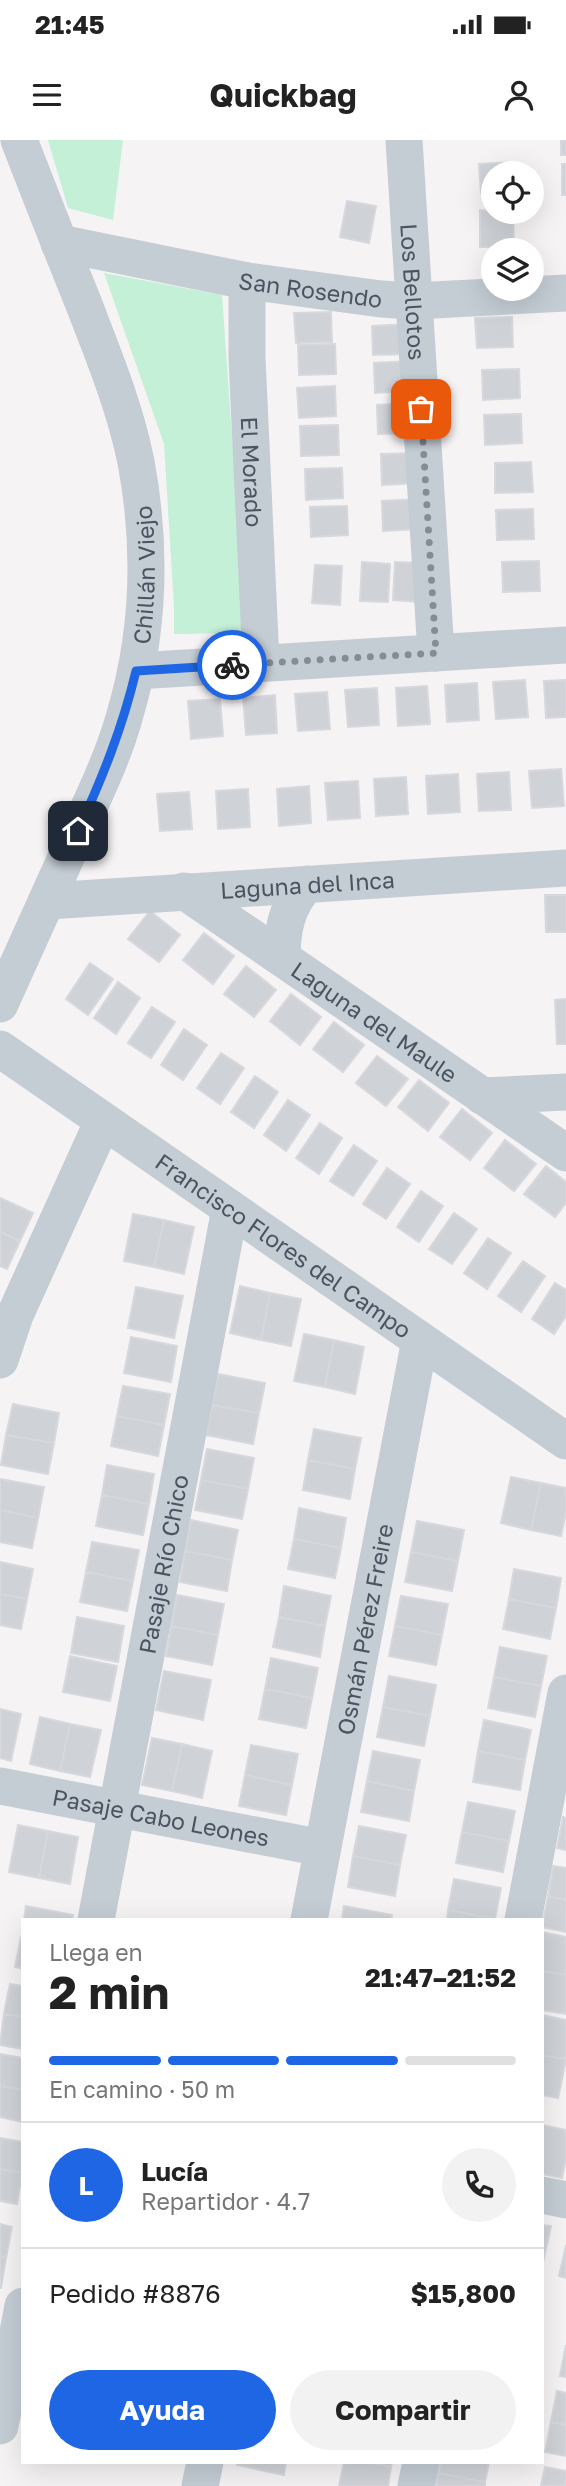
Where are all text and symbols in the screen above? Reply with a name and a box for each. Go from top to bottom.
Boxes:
text: 21:45 [35,9,105,40]
icon: menu [28,76,66,114]
text: Quickbag [209,76,357,114]
icon: person [500,76,538,114]
map controls [481,161,544,301]
button: locate [481,161,544,224]
street label: Los Bellotos [395,222,432,361]
button: layers [481,238,544,301]
street label: San Rosendo [236,266,384,313]
pin [391,379,451,439]
icon: bag [402,390,440,428]
street label: El Morado [236,416,269,528]
street label: Chillán Viejo [127,505,160,646]
courier [197,630,267,700]
icon: bike [213,646,251,684]
pin [48,801,108,861]
icon: home [59,812,97,850]
street label: Laguna del Inca [219,865,396,904]
street label: Laguna del Maule [286,955,463,1088]
street label: Francisco Flores del Campo [150,1147,417,1344]
street label: Pasaje Río Chico [132,1472,194,1656]
street label: Osmán Pérez Freire [331,1521,399,1737]
street label: Pasaje Cabo Leones [50,1782,272,1852]
text: Llega en [49,1938,143,1966]
text: 21:47–21:52 [365,1962,516,1993]
text: 2 min [49,1964,169,2019]
text: En camino · 50 m [49,2075,235,2103]
button: phone [442,2148,516,2222]
text: Lucía [141,2156,208,2187]
text: L [79,2170,93,2201]
text: Repartidor · 4.7 [141,2187,310,2215]
text: Pedido #8876 [49,2278,221,2309]
text: $15,800 [411,2278,516,2309]
button: Ayuda [49,2370,276,2450]
button: Compartir [290,2370,516,2450]

